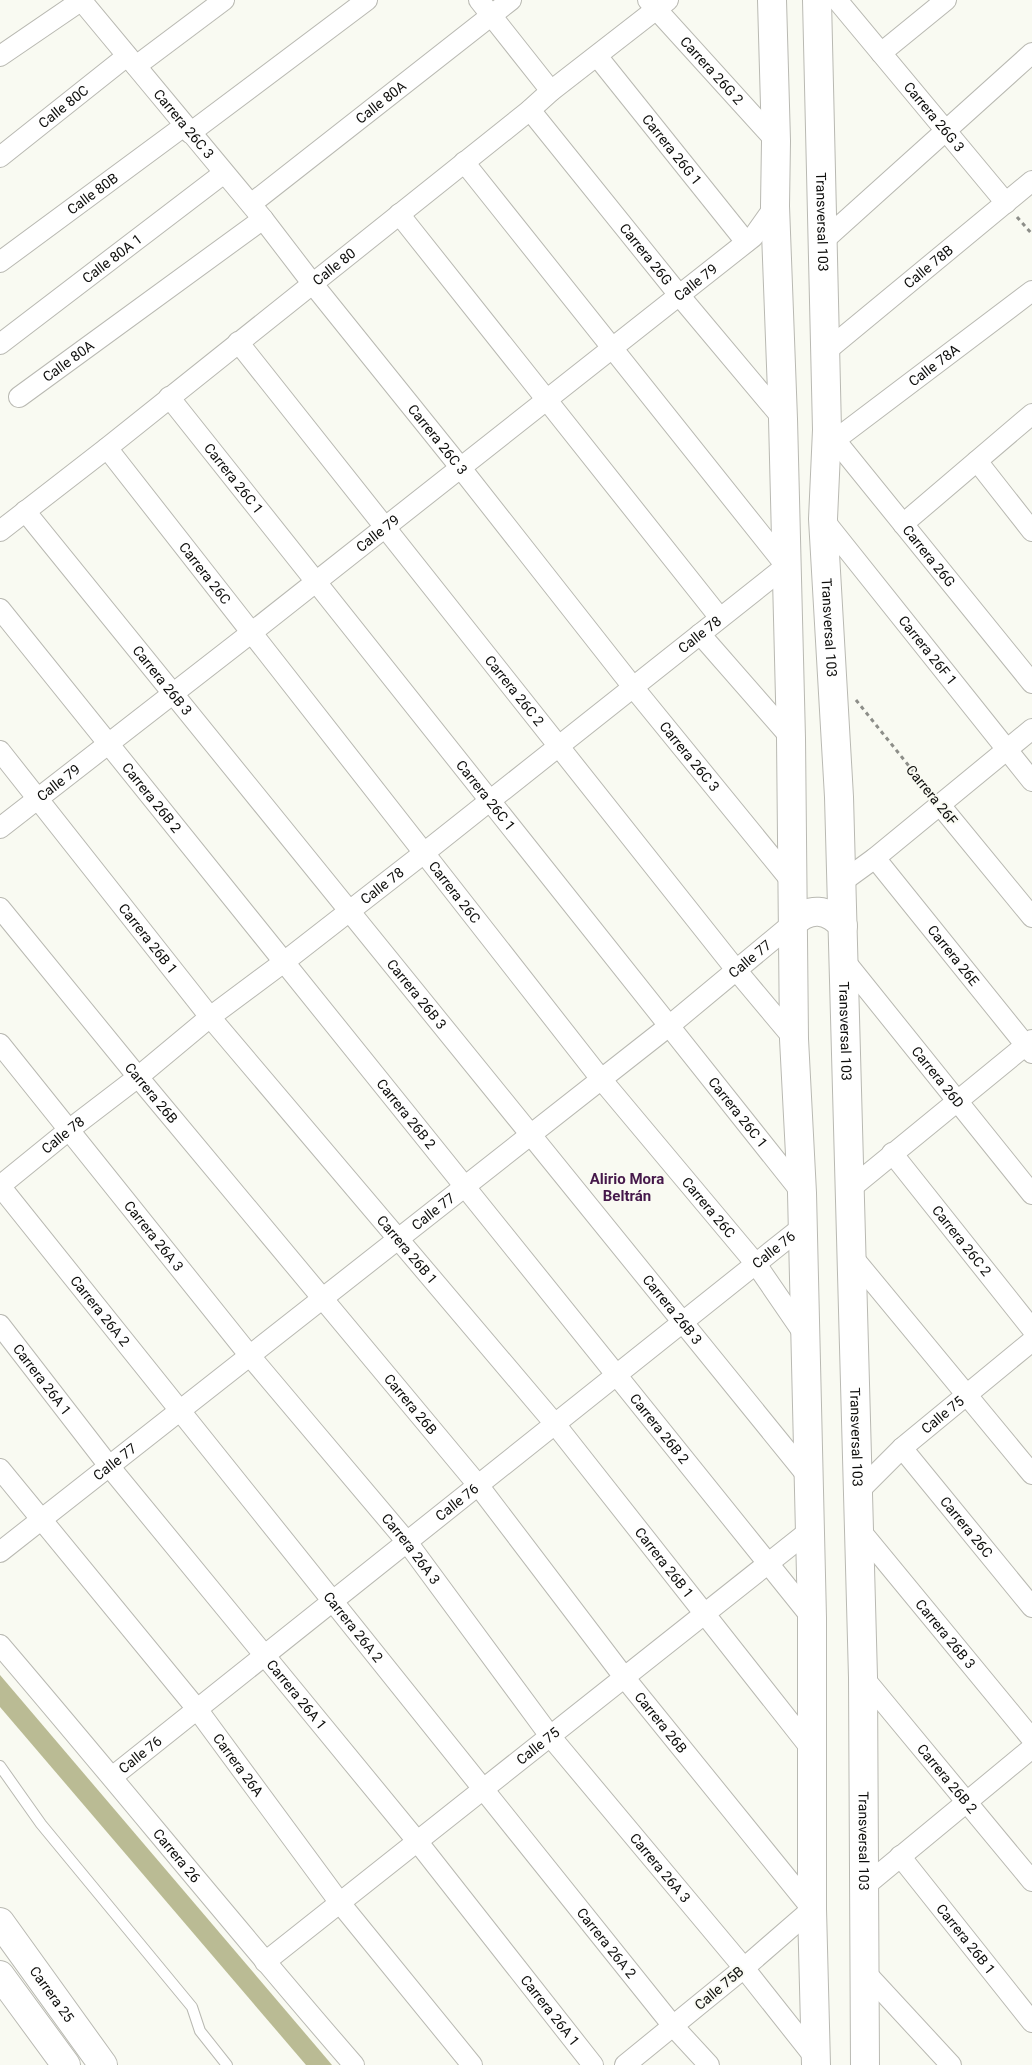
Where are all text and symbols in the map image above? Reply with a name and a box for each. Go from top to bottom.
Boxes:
street label: Carrera 26G 2 [677,33,747,108]
street label: Calle 80A [353,78,409,127]
street label: Carrera 26G 3 [901,79,968,155]
street label: Calle 80C [35,82,92,131]
street label: Carrera 26C 3 [150,86,217,162]
street label: Carrera 26G 1 [639,111,705,188]
street label: Calle 80B [64,170,121,218]
street label: Transversal 103 [813,172,831,272]
street label: Carrera 26G [616,220,676,288]
street label: Calle 80A 1 [79,231,145,286]
street label: Calle 78B [900,242,956,292]
street label: Calle 80 [309,245,359,289]
street label: Calle 79 [671,261,720,304]
street label: Calle 80A [40,337,97,385]
street label: Calle 78A [905,341,962,389]
street label: Carrera 26C 3 [405,401,471,478]
street label: Carrera 26C 1 [201,440,267,517]
street label: Calle 79 [353,511,402,555]
street label: Carrera 26G [899,522,959,590]
street label: Carrera 26C [176,539,234,607]
street label: Transversal 103 [818,578,840,678]
street label: Calle 78 [675,613,724,656]
street label: Carrera 26F 1 [895,613,960,688]
street label: Carrera 26B 3 [129,642,195,718]
street label: Carrera 26C 2 [482,652,547,729]
street label: Carrera 26C 3 [656,718,723,795]
street label: Carrera 26C 1 [453,757,519,834]
street label: Carrera 26B 2 [119,759,185,836]
street label: Calle 79 [34,761,83,804]
street label: Carrera 26F [903,762,961,828]
street label: Carrera 26C [426,858,484,926]
street label: Calle 78 [357,864,407,907]
street label: Carrera 26B 1 [115,900,181,977]
street label: Carrera 26E [924,922,982,989]
street label: Calle 77 [725,937,774,981]
street label: Carrera 26B 3 [384,956,450,1032]
street label: Transversal 103 [836,981,855,1081]
street label: Carrera 26D [909,1043,967,1111]
street label: Carrera 26B [122,1060,181,1126]
street label: Carrera 26C 1 [705,1074,771,1151]
street label: Carrera 26B 2 [373,1076,439,1152]
street label: Calle 78 [38,1113,88,1157]
district label: Alirio Mora Beltrán [590,1170,664,1205]
street label: Carrera 26C [679,1174,739,1241]
street label: Calle 77 [408,1190,458,1233]
street label: Carrera 26A 3 [121,1198,187,1274]
street label: Carrera 26C 2 [929,1202,995,1279]
street label: Carrera 26B 1 [374,1212,441,1287]
street label: Calle 76 [749,1228,798,1272]
street label: Carrera 26B 3 [639,1271,705,1348]
street label: Carrera 26A 2 [67,1273,133,1349]
street label: Carrera 26A 1 [10,1341,75,1418]
street label: Carrera 26B [381,1371,440,1438]
street label: Transversal 103 [847,1387,866,1487]
street label: Carrera 26B 2 [627,1390,693,1467]
street label: Calle 75 [918,1393,967,1437]
street label: Calle 77 [90,1440,140,1484]
street label: Calle 76 [432,1480,482,1524]
street label: Carrera 26C [937,1493,996,1561]
street label: Carrera 26A 3 [378,1510,443,1587]
street label: Carrera 26B 1 [632,1524,697,1601]
street label: Carrera 26A 2 [320,1589,386,1665]
street label: Carrera 26B 3 [912,1596,979,1672]
street label: Carrera 26A 1 [263,1656,330,1733]
street label: Carrera 26B [631,1689,690,1756]
street label: Calle 75 [513,1724,563,1768]
street label: Carrera 26A [210,1730,267,1799]
street label: Calle 76 [116,1733,165,1776]
street label: Carrera 26B 2 [914,1741,981,1817]
street label: Transversal 103 [856,1791,872,1891]
street label: Carrera 26 [150,1826,204,1886]
street label: Carrera 26A 3 [627,1830,694,1906]
street label: Carrera 26B 1 [933,1901,999,1977]
street label: Carrera 26A 2 [574,1905,640,1981]
street label: Carrera 25 [27,1963,78,2025]
street label: Calle 75B [691,1963,747,2013]
street label: Carrera 26A 1 [517,1972,583,2049]

